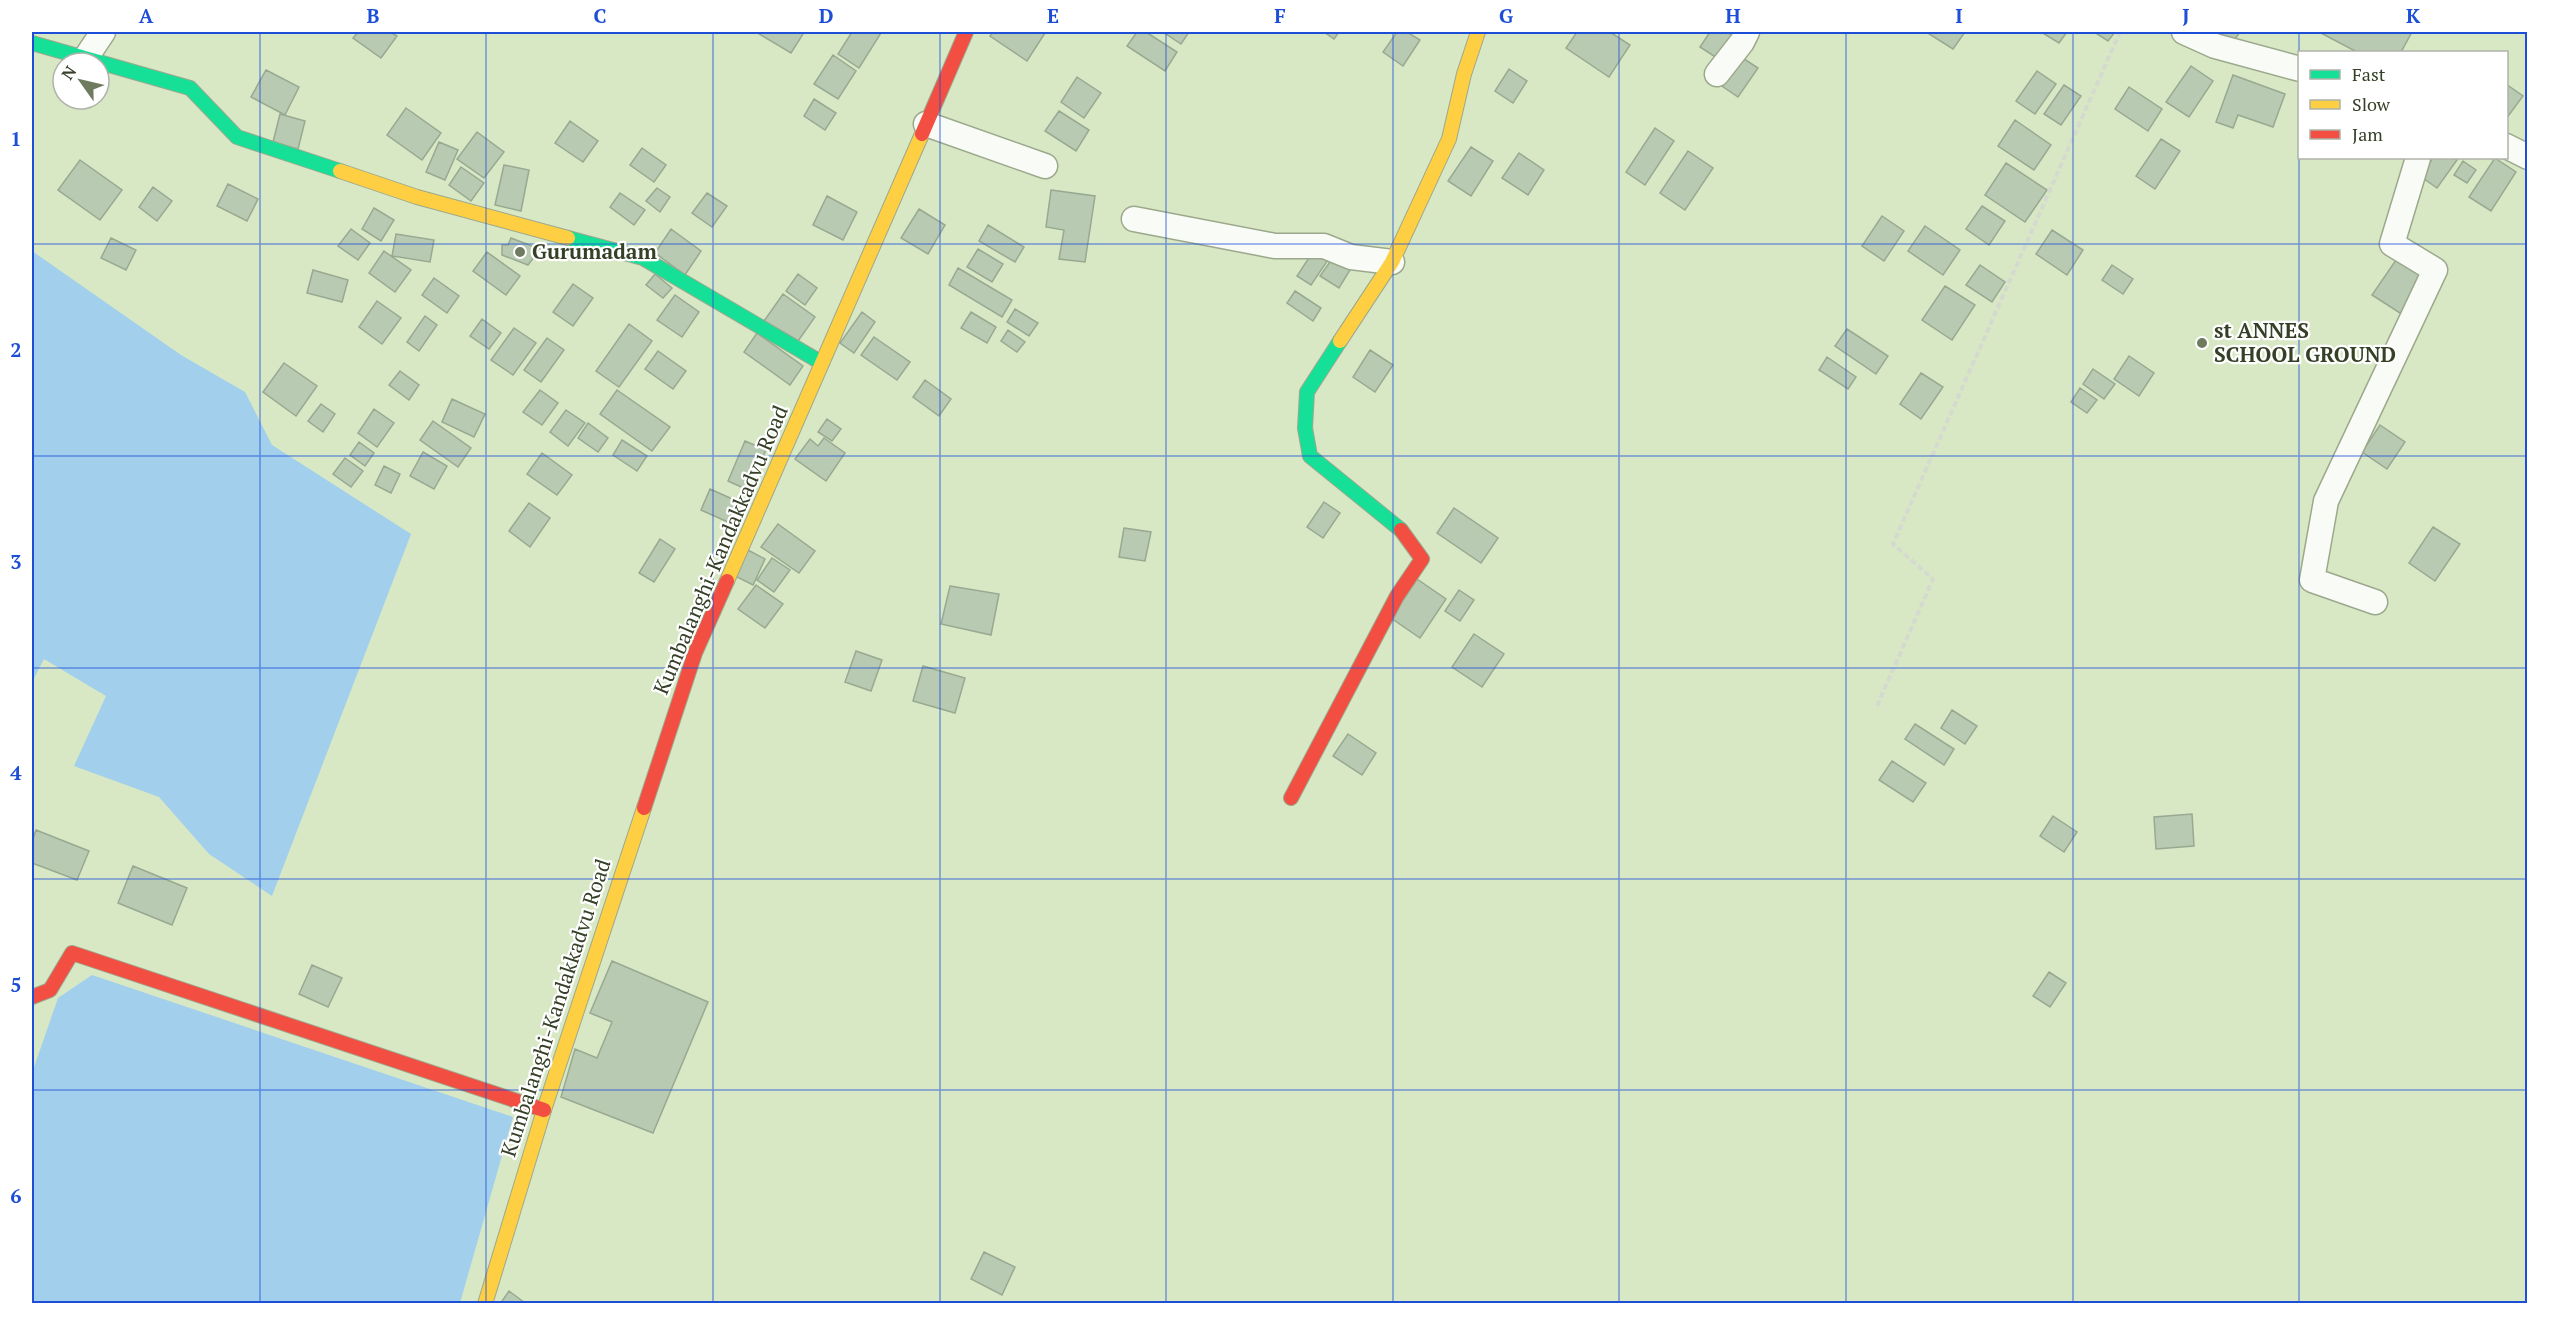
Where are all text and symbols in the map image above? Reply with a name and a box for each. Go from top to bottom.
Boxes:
text: A [139,2,154,29]
text: B [367,2,380,29]
text: C [593,2,607,29]
text: D [819,2,833,29]
text: E [1047,2,1059,29]
text: F [1274,2,1286,29]
text: G [1499,2,1513,29]
text: H [1725,2,1741,29]
text: I [1955,2,1963,29]
text: J [2182,2,2190,29]
text: K [2406,2,2421,29]
north arrow [51,51,111,111]
legend [2298,51,2508,159]
text: N [56,61,81,84]
text: Fast [2352,62,2386,86]
text: Slow [2352,92,2391,116]
text: Jam [2352,122,2383,146]
text: 1 [10,125,22,152]
place label: Gurumadam [532,237,657,265]
marker: Gurumadam [513,245,527,259]
place label: st ANNES SCHOOL GROUND [2214,316,2396,368]
text: 2 [10,336,22,363]
marker: st ANNES SCHOOL GROUND [2195,336,2209,350]
street label: Kumbalanghi-Kandakkadvu Road [646,401,794,698]
text: 3 [10,548,22,575]
text: 4 [10,759,22,786]
street label: Kumbalanghi-Kandakkadvu Road [494,855,617,1160]
text: 5 [10,971,22,998]
text: 6 [10,1182,22,1209]

